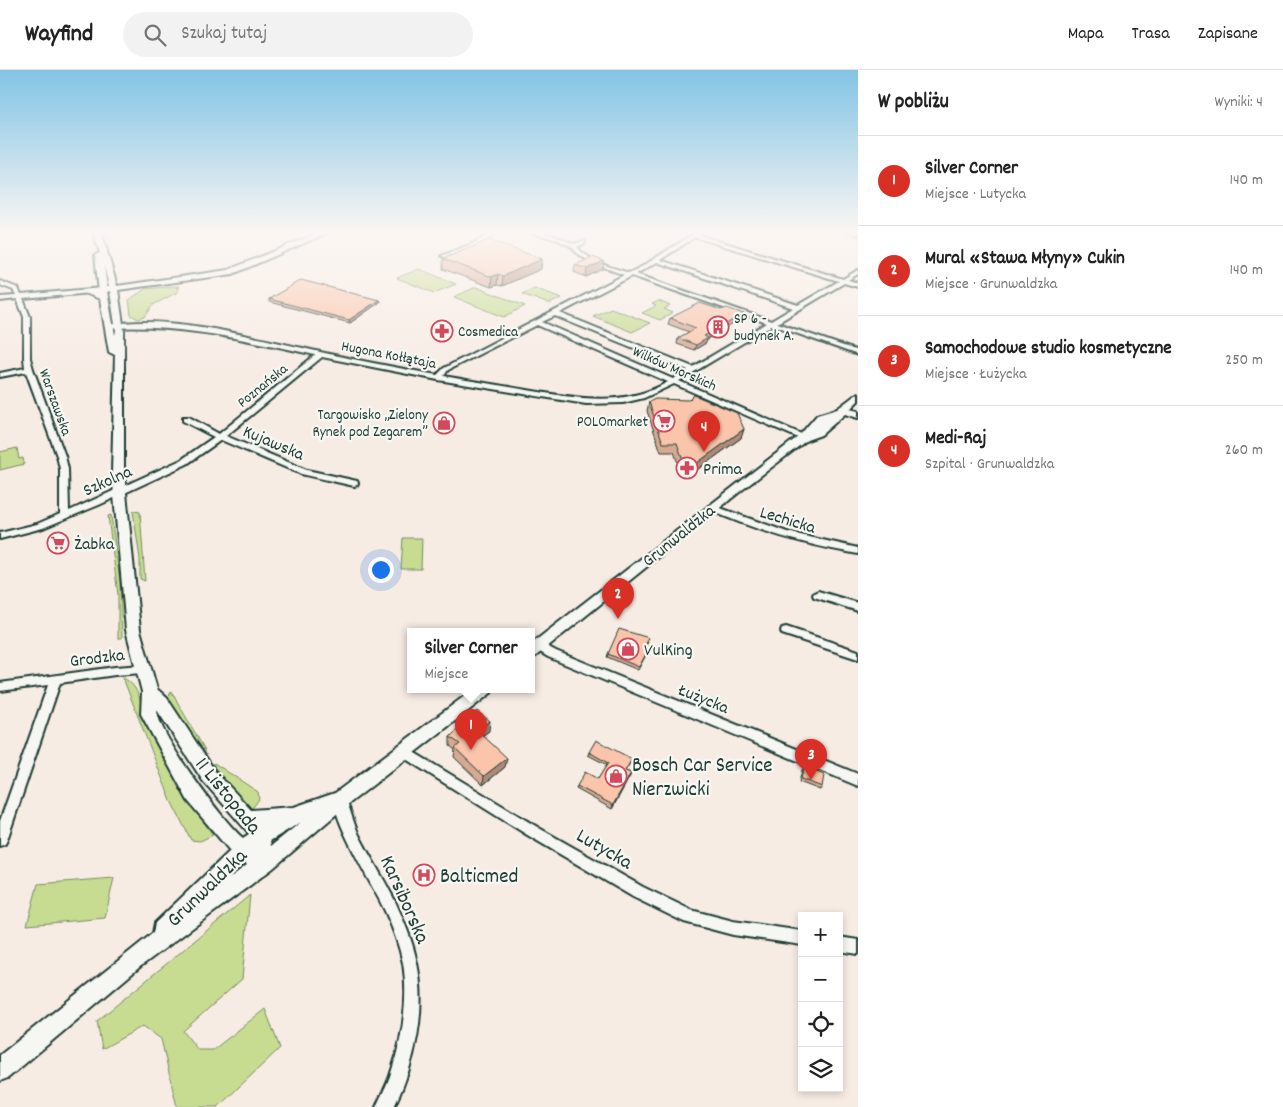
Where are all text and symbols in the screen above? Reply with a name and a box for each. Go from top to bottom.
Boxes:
search box [123,12,473,57]
text: Wayfind [25,18,93,52]
icon: search [141,21,169,49]
text: Szukaj tutaj [181,21,267,48]
text: Mapa [1068,22,1103,47]
text: Trasa [1131,22,1170,47]
text: Zapisane [1198,22,1258,47]
text: W pobliżu [878,88,949,118]
text: Wyniki: 4 [1215,91,1263,114]
text: Silver Corner [925,156,1018,183]
text: 1 [892,169,896,192]
text: 140 m [1229,169,1263,192]
text: Miejsce · Lutycka [925,183,1026,206]
text: Mural «Stawa Młyny» Cukin [925,246,1125,273]
text: 2 [891,259,898,282]
text: 140 m [1229,259,1263,282]
text: Miejsce · Grunwaldzka [925,273,1057,296]
place label: SP 6 - budynek A. [734,309,794,348]
building icon: SP 6 - budynek A. [706,315,730,339]
pharmacy icon: Cosmedica [430,319,454,343]
place label: Cosmedica [458,322,519,344]
street label: Hugona Kołłątaja [339,336,439,376]
text: Samochodowe studio kosmetyczne [925,336,1172,363]
street label: Wilków Morskich [629,341,720,398]
text: 3 [890,349,898,372]
text: 250 m [1225,349,1263,372]
street label: Poznańska [233,359,294,414]
text: Miejsce · Łużycka [925,363,1026,386]
street label: Warszawska [32,366,77,440]
place label: Targowisko „Zielony Rynek pod Zegarem” [312,405,429,444]
supermarket icon: POLOmarket [652,409,676,433]
shop icon: Targowisko „Zielony Rynek pod Zegarem” [432,411,456,435]
pin: 4 [688,411,720,452]
place label: POLOmarket [577,412,648,434]
street label: Kujawska [239,420,308,469]
text: Medi-Raj [925,426,987,453]
text: 4 [891,439,897,462]
text: 260 m [1225,439,1263,462]
text: Szpital · Grunwaldzka [925,453,1054,476]
pharmacy icon: Prima [675,456,699,480]
place label: Prima [703,458,743,483]
street label: Szkolna [80,460,137,504]
street label: Grunwaldzka [638,499,722,574]
street label: Lechicka [756,501,819,542]
supermarket icon: Żabka [46,531,70,555]
place label: Żabka [74,533,115,558]
your location [368,557,394,583]
pin: 2 [602,578,634,619]
popup [407,628,535,693]
text: Silver Corner [424,636,518,663]
shop icon: VulKing [616,637,640,661]
place label: VulKing [644,639,693,664]
street label: Grodzka [69,644,127,675]
text: Miejsce [424,663,468,686]
street label: Łużycka [673,679,733,722]
pin: 1 [455,709,487,750]
pin: 3 [795,739,827,780]
street label: 11 Listopada [186,752,268,843]
place label: Bosch Car Service Nierzwicki [632,752,772,806]
shop icon: Bosch Car Service Nierzwicki [604,764,628,788]
street label: Lutycka [570,822,638,879]
street label: Grunwaldzka [161,842,256,935]
street label: Karsiborska [371,851,436,950]
hospital icon: Balticmed [412,863,436,887]
place label: Balticmed [440,863,518,893]
map controls [798,912,843,1092]
button: + [798,912,843,957]
button: − [798,957,843,1002]
button: locate [798,1002,843,1047]
button: layers [798,1047,843,1092]

